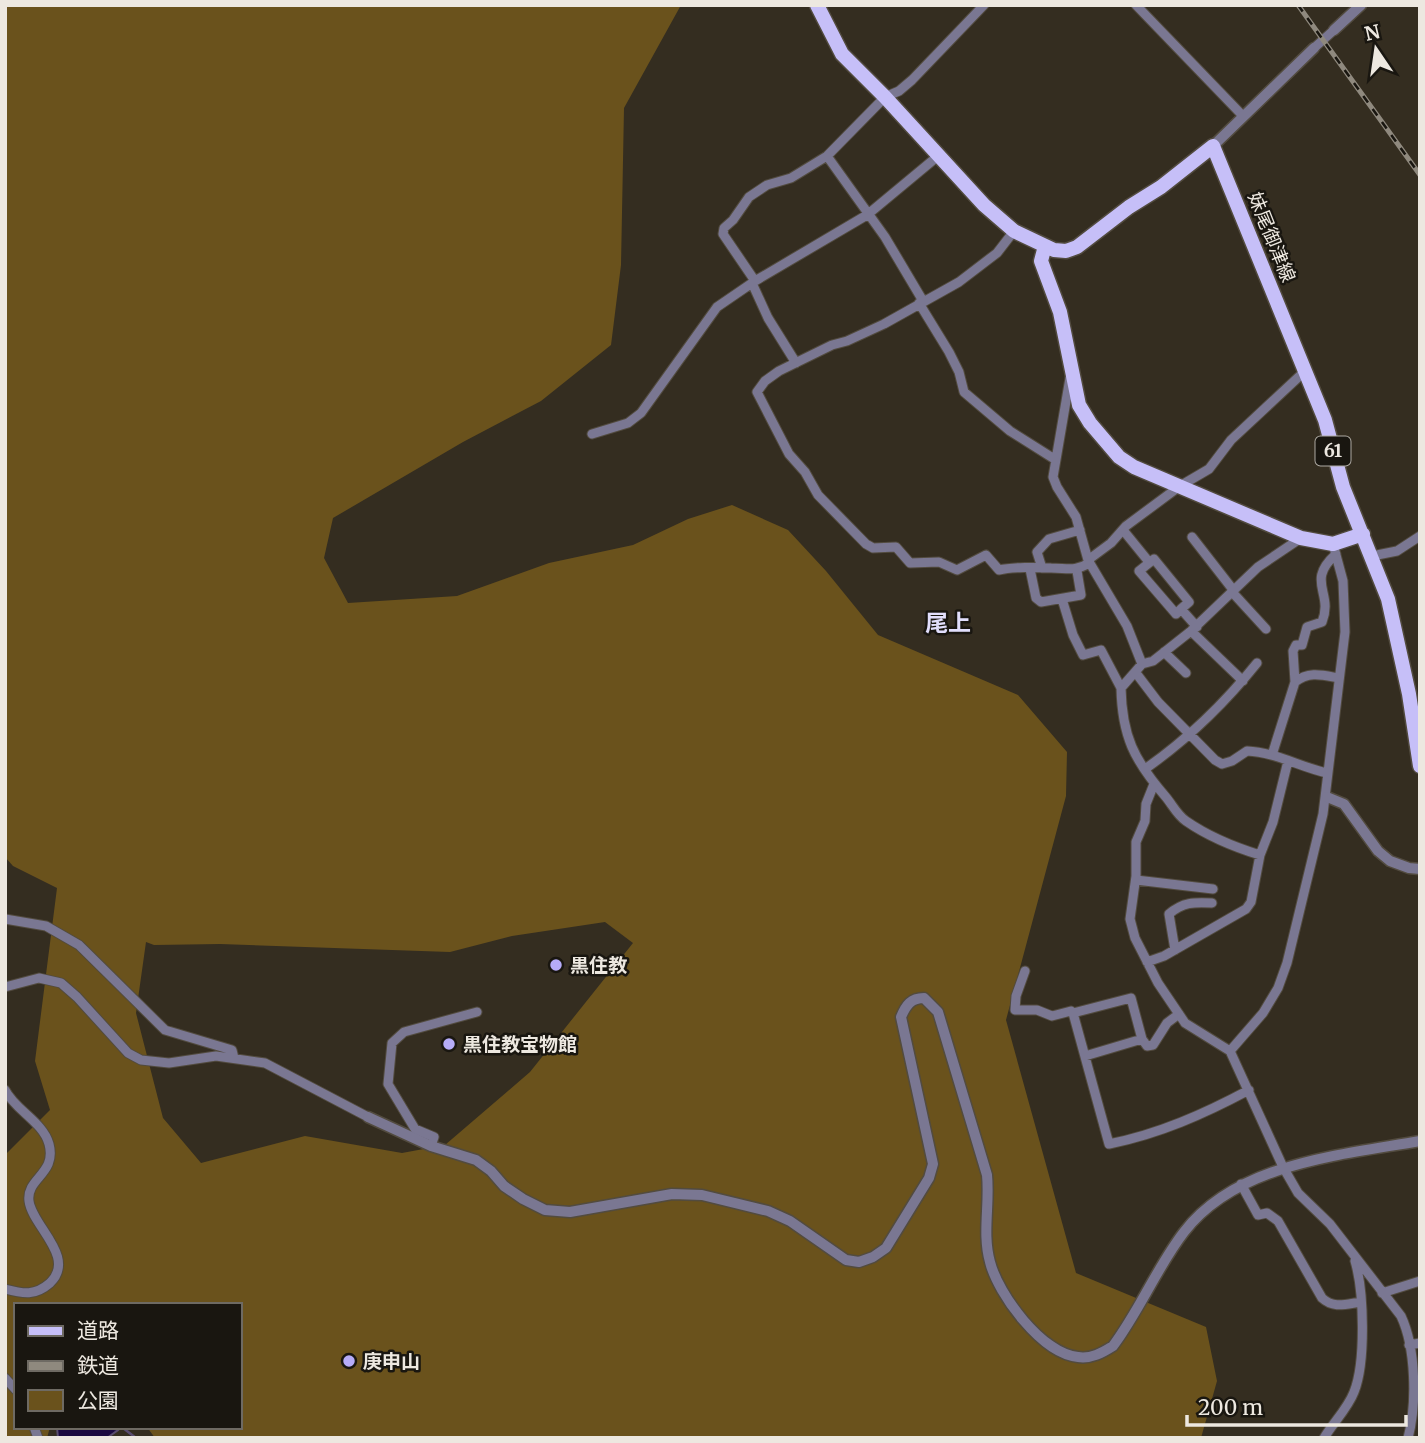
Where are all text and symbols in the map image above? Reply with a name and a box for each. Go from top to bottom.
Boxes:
north arrow [1341,14,1411,84]
text: N [1362,19,1382,46]
street label: 妹尾御津線 [1243,188,1301,286]
road number: 61 [1316,436,1350,466]
district label: 尾上 [925,608,971,637]
place label: 黒住教 [570,953,628,977]
marker: 黒住教 [548,957,564,973]
place label: 黒住教宝物館 [463,1032,577,1056]
marker: 黒住教宝物館 [441,1036,457,1052]
legend [14,1303,242,1429]
text: 道路 [77,1317,119,1344]
place label: 庚申山 [363,1349,420,1373]
text: 鉄道 [77,1352,119,1379]
marker: 庚申山 [341,1353,357,1369]
scale bar [1187,1384,1406,1428]
text: 公園 [77,1387,119,1414]
text: 200 m [1198,1394,1263,1421]

